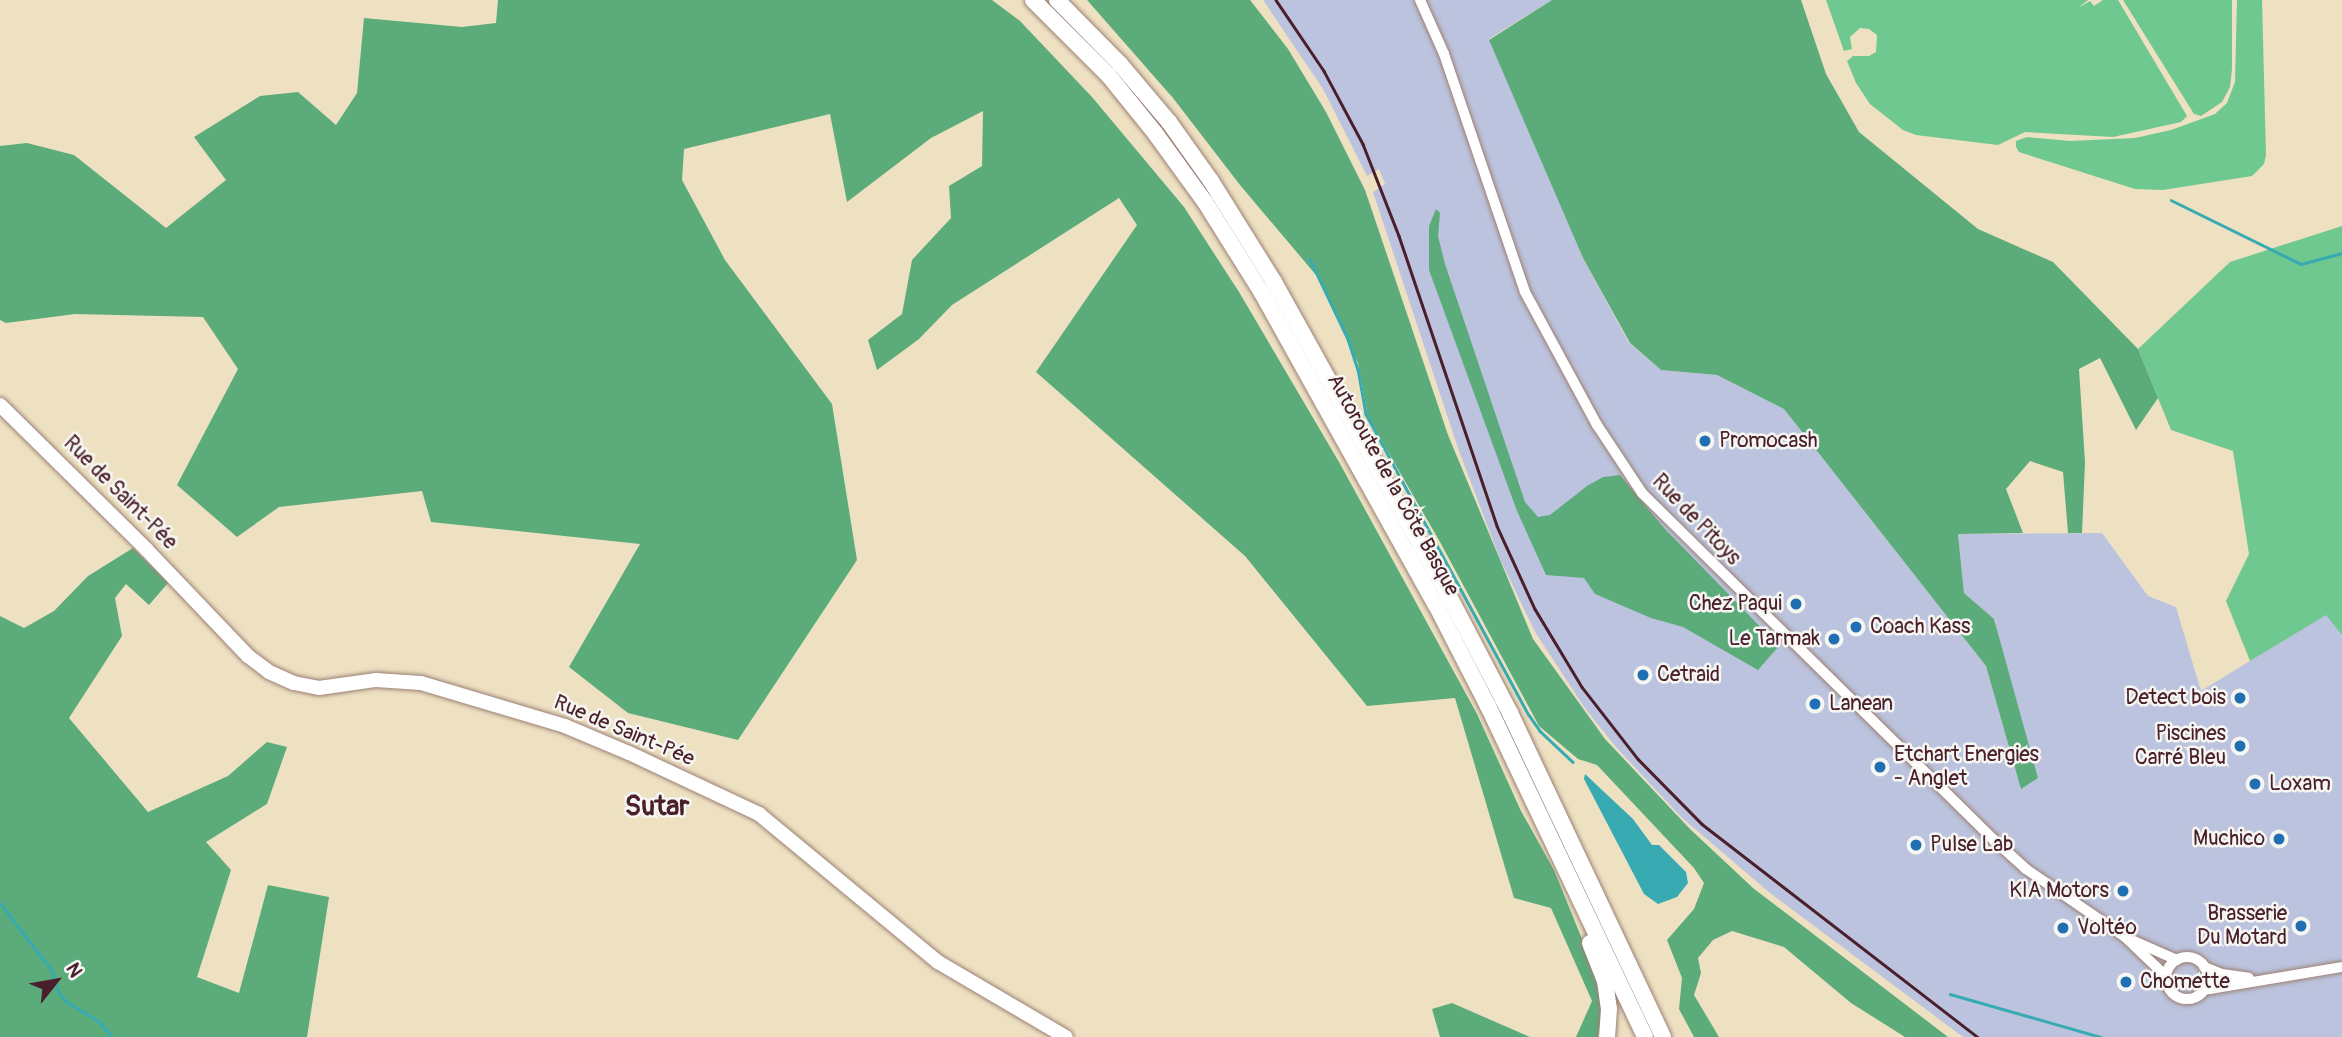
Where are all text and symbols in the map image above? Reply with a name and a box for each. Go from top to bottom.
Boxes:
street label: Autoroute de la Côte Basque [1321,370,1465,600]
place label: Promocash [1719,428,1817,454]
street label: Rue de Saint-Pée [58,431,182,555]
marker: Promocash [1697,433,1713,449]
street label: Rue de Pitoys [1646,469,1746,571]
place label: Chez Paqui [1689,591,1782,617]
marker: Chez Paqui [1788,596,1804,612]
place label: Coach Kass [1870,614,1970,640]
marker: Coach Kass [1848,619,1864,635]
place label: Le Tarmak [1728,626,1820,652]
marker: Le Tarmak [1826,631,1842,647]
place label: Cetraid [1657,662,1720,688]
marker: Cetraid [1635,667,1651,683]
place label: Detect bois [2125,685,2226,711]
street label: Rue de Saint-Pée [550,690,698,772]
marker: Detect bois [2232,690,2248,706]
place label: Lanean [1829,691,1893,717]
marker: Lanean [1807,696,1823,712]
place label: Piscines Carré Bleu [2135,721,2226,771]
marker: Piscines Carré Bleu [2232,738,2248,754]
place label: Etchart Energies - Anglet [1894,742,2039,792]
marker: Etchart Energies - Anglet [1872,759,1888,775]
place label: Loxam [2269,771,2331,797]
marker: Loxam [2247,776,2263,792]
district label: Sutar [625,790,689,824]
place label: Muchico [2193,826,2265,852]
marker: Muchico [2271,831,2287,847]
place label: Pulse Lab [1930,832,2013,858]
marker: Pulse Lab [1908,837,1924,853]
place label: KIA Motors [2009,878,2109,904]
marker: KIA Motors [2115,883,2131,899]
place label: Brasserie Du Motard [2197,901,2287,951]
place label: Voltéo [2077,915,2137,941]
marker: Brasserie Du Motard [2293,918,2309,934]
marker: Voltéo [2055,920,2071,936]
north arrow [21,946,91,1016]
text: N [60,958,88,982]
place label: Chomette [2140,969,2230,995]
marker: Chomette [2118,974,2134,990]

